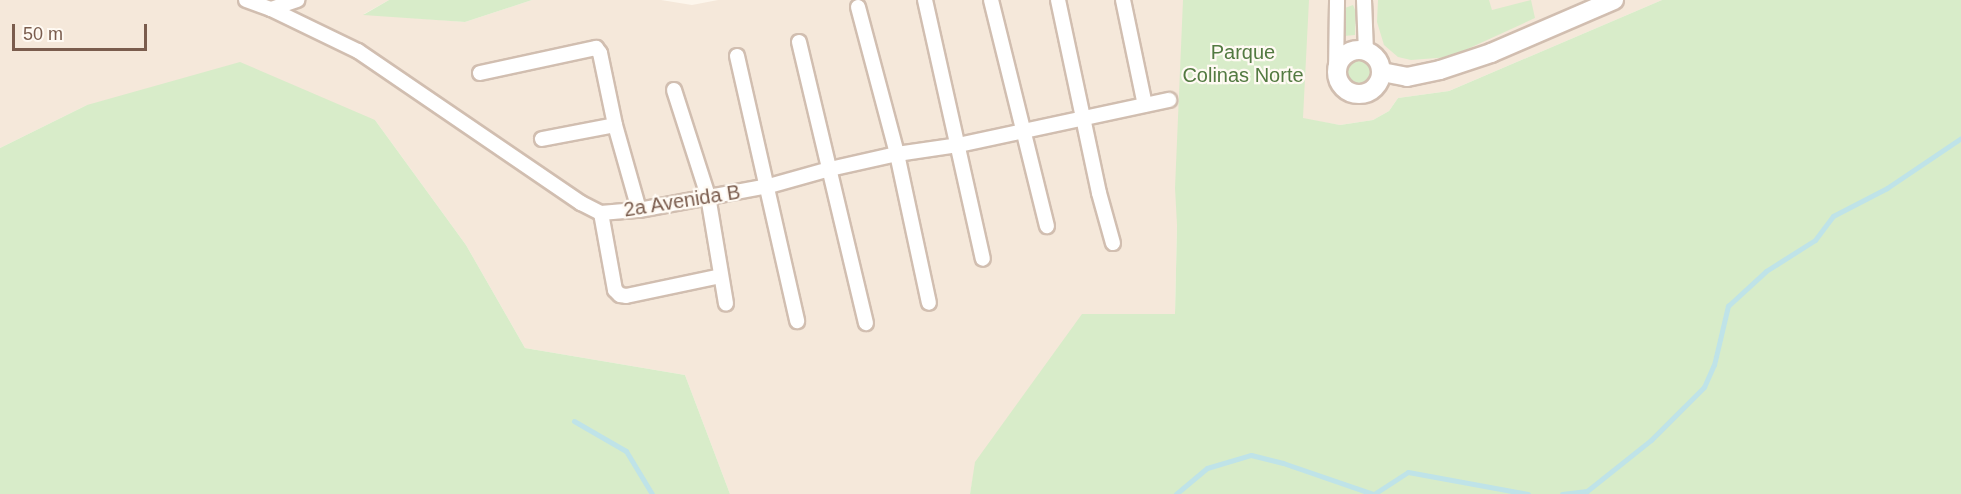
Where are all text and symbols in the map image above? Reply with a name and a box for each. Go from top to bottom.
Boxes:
scale bar [15,12,150,50]
text: 50 m [23,24,63,44]
park label: Parque Colinas Norte [1182,41,1304,88]
street label: 2a Avenida B [622,180,742,222]

